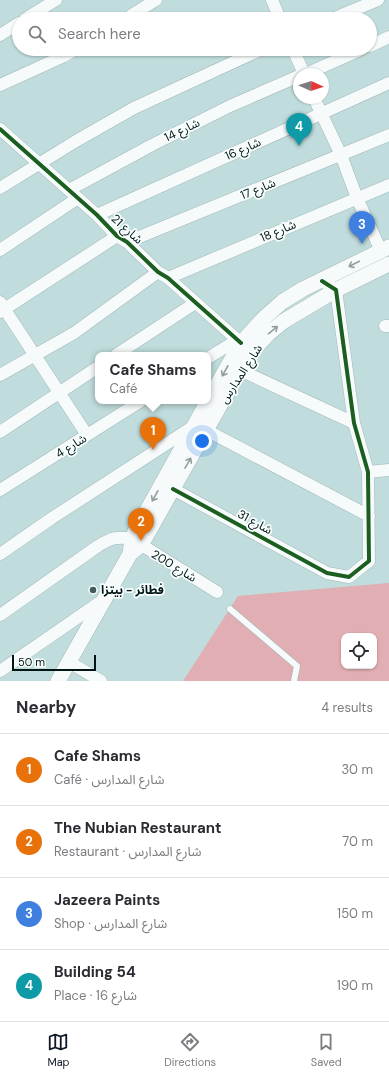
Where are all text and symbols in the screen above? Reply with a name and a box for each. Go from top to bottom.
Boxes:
search box [12,12,377,56]
icon: search [26,23,48,45]
text: Search here [58,24,141,44]
north arrow [293,68,329,104]
pin: 4 [286,113,312,146]
street label: شارع 14 [162,115,203,146]
street label: شارع 16 [222,134,264,165]
street label: شارع 17 [238,175,278,204]
street label: شارع 21 [107,211,146,248]
pin: 3 [349,211,375,244]
street label: شارع 18 [258,216,299,247]
one-way arrow [348,261,360,269]
one-way arrow [267,326,278,335]
street label: شارع المدارس [216,341,267,407]
popup [95,352,211,404]
text: Cafe Shams [110,360,196,380]
one-way arrow [220,365,228,377]
text: Café [110,380,137,397]
pin: 1 [140,417,166,450]
street label: شارع 4 [52,430,90,463]
your location [192,431,212,451]
one-way arrow [184,457,192,469]
one-way arrow [150,490,158,502]
street label: شارع 31 [234,506,275,539]
pin: 2 [128,508,154,541]
street label: شارع 200 [148,546,199,587]
place label: فطائر - بيتزا [101,582,164,598]
marker: فطائر - بيتزا [88,585,98,595]
map controls [341,633,377,669]
button: locate [341,633,377,669]
scale bar [12,653,96,672]
text: 50 m [18,655,45,669]
text: Nearby [16,696,76,718]
text: 4 results [321,699,373,716]
text: Cafe Shams [54,746,141,766]
text: 1 [27,761,31,778]
text: 30 m [341,761,373,778]
text: Café · شارع المدارس [54,771,164,788]
text: The Nubian Restaurant [54,818,221,838]
text: 2 [25,833,33,850]
text: 70 m [342,833,373,850]
text: Restaurant · شارع المدارس [54,843,201,860]
text: Jazeera Paints [54,890,160,910]
text: 3 [25,905,33,922]
text: 150 m [337,905,373,922]
text: Shop · شارع المدارس [54,915,167,932]
text: Building 54 [54,962,136,982]
text: 4 [25,977,33,994]
text: 190 m [337,977,373,994]
text: Place · شارع 16 [54,987,137,1004]
tab: Map [47,1031,70,1069]
tab: Directions [164,1031,216,1069]
tab: Saved [311,1031,342,1069]

